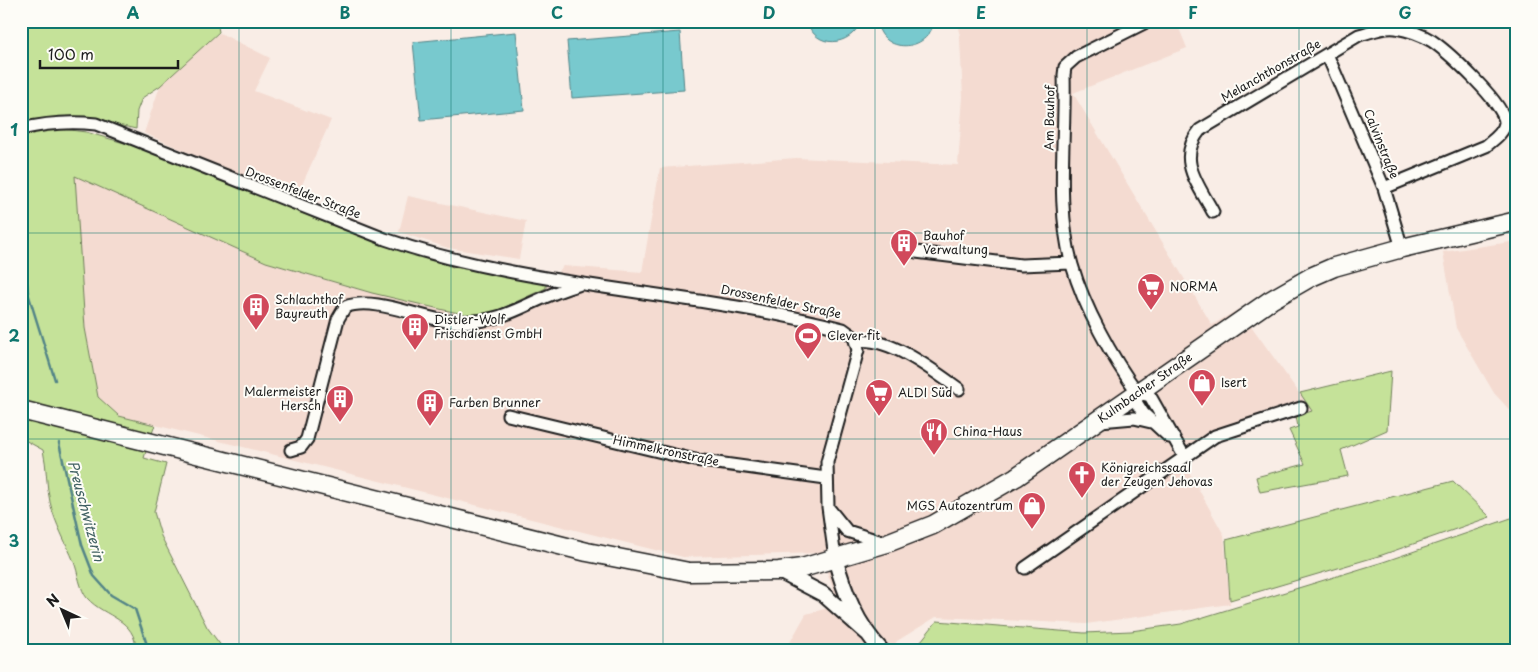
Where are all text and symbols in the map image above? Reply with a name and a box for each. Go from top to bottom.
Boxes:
text: A [127,0,140,24]
text: B [340,0,351,24]
text: C [551,0,563,24]
text: D [763,0,775,24]
text: E [976,0,986,24]
text: F [1188,0,1198,24]
text: G [1398,0,1412,24]
street label: Melanchthonstraße [1217,34,1324,106]
scale bar [40,38,178,70]
text: 100 m [48,42,94,65]
street label: Am Bauhof [1039,84,1059,151]
street label: Calvinstraße [1360,106,1404,181]
text: 1 [10,117,18,141]
street label: Drossenfelder Straße [243,162,364,222]
place label: Bauhof Verwaltung [923,226,988,258]
building icon: Bauhof Verwaltung [889,228,919,267]
supermarket icon: NORMA [1136,272,1166,311]
place label: NORMA [1170,277,1218,295]
street label: Drossenfelder Straße [719,279,843,323]
place label: Schlachthof Bayreuth [275,290,344,322]
building icon: Schlachthof Bayreuth [241,292,271,331]
place label: Distler-Wolf Frischdienst GmbH [434,310,542,342]
building icon: Distler-Wolf Frischdienst GmbH [400,312,430,351]
sports icon: Clever fit [793,321,823,360]
text: 2 [8,323,20,347]
place label: Clever fit [827,326,880,344]
street label: Kulmbacher Straße [1093,348,1195,427]
shop icon: Isert [1187,368,1217,407]
place label: Isert [1221,373,1247,391]
supermarket icon: ALDI Süd [864,378,894,417]
place label: Malermeister Hersch [244,382,321,414]
place label: ALDI Süd [898,383,952,401]
building icon: Malermeister Hersch [325,384,355,423]
building icon: Farben Brunner [415,388,445,427]
place label: Farben Brunner [449,393,541,411]
restaurant icon: China-Haus [919,417,949,456]
place label: China-Haus [953,422,1023,440]
street label: Himmelkronstraße [612,430,721,470]
water label: Preuschwitzerin [63,458,110,564]
place label: Königreichssaal der Zeugen Jehovas [1101,458,1213,490]
church icon: Königreichssaal der Zeugen Jehovas [1067,460,1097,499]
shop icon: MGS Autozentrum [1017,491,1047,530]
place label: MGS Autozentrum [907,496,1013,514]
text: 3 [9,528,19,552]
north arrow [38,584,88,634]
text: N [41,589,64,612]

